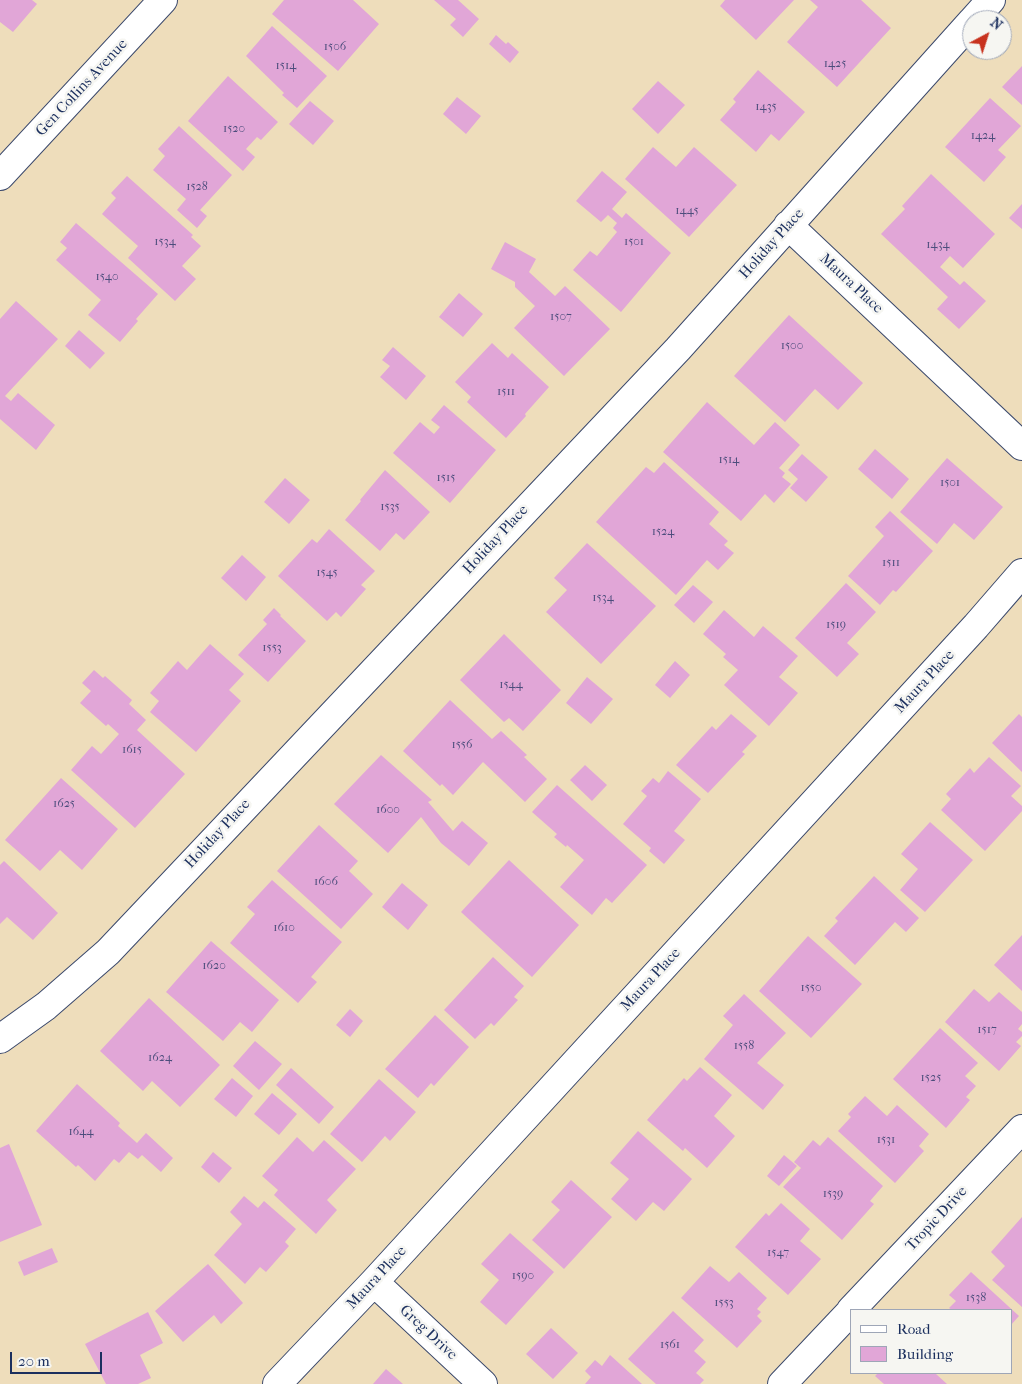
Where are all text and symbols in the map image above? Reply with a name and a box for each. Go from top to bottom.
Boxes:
north arrow [962,10,1012,60]
text: N [987,14,1006,34]
street label: Gen Collins Avenue [32,36,132,140]
house number: 1506 [324,40,346,54]
house number: 1425 [824,57,846,71]
house number: 1514 [276,59,296,73]
house number: 1435 [755,100,777,114]
house number: 1520 [223,122,245,136]
house number: 1424 [971,129,995,143]
house number: 1528 [186,180,208,194]
house number: 1445 [675,204,699,218]
street label: Holiday Place [736,205,808,283]
house number: 1534 [154,235,176,249]
house number: 1501 [624,235,644,249]
house number: 1434 [926,238,950,252]
street label: Maura Place [816,250,886,318]
house number: 1540 [95,270,119,284]
house number: 1507 [550,310,572,324]
house number: 1500 [781,339,803,353]
house number: 1511 [497,385,515,399]
house number: 1514 [719,453,739,467]
house number: 1515 [437,471,455,485]
house number: 1501 [940,476,960,490]
house number: 1535 [380,500,400,514]
street label: Holiday Place [459,502,533,578]
house number: 1524 [652,525,674,539]
house number: 1511 [882,556,900,570]
house number: 1545 [316,566,338,580]
house number: 1534 [592,591,614,605]
house number: 1519 [826,618,846,632]
house number: 1553 [262,641,282,655]
street label: Maura Place [891,647,959,717]
house number: 1544 [499,678,523,692]
house number: 1556 [451,738,473,752]
house number: 1615 [122,743,142,757]
street label: Holiday Place [181,796,255,872]
house number: 1625 [53,797,75,811]
house number: 1600 [376,803,400,817]
house number: 1606 [314,875,338,889]
house number: 1610 [273,921,295,935]
street label: Maura Place [617,945,685,1015]
house number: 1620 [202,959,226,973]
house number: 1550 [800,981,822,995]
house number: 1517 [977,1023,997,1037]
house number: 1558 [734,1039,754,1053]
house number: 1624 [148,1051,172,1065]
house number: 1525 [921,1071,941,1085]
house number: 1644 [69,1125,93,1139]
house number: 1531 [877,1133,895,1147]
street label: Tropic Drive [903,1183,971,1255]
house number: 1539 [823,1187,843,1201]
street label: Maura Place [343,1243,411,1313]
house number: 1547 [767,1246,789,1260]
house number: 1590 [512,1269,534,1283]
house number: 1538 [966,1291,986,1305]
house number: 1553 [714,1296,734,1310]
street label: Greg Drive [395,1302,461,1364]
legend [850,1309,1012,1374]
text: Road [897,1320,930,1338]
house number: 1561 [660,1338,680,1352]
scale bar [12,1342,105,1374]
text: Building [897,1345,953,1363]
text: 20 m [18,1352,50,1370]

